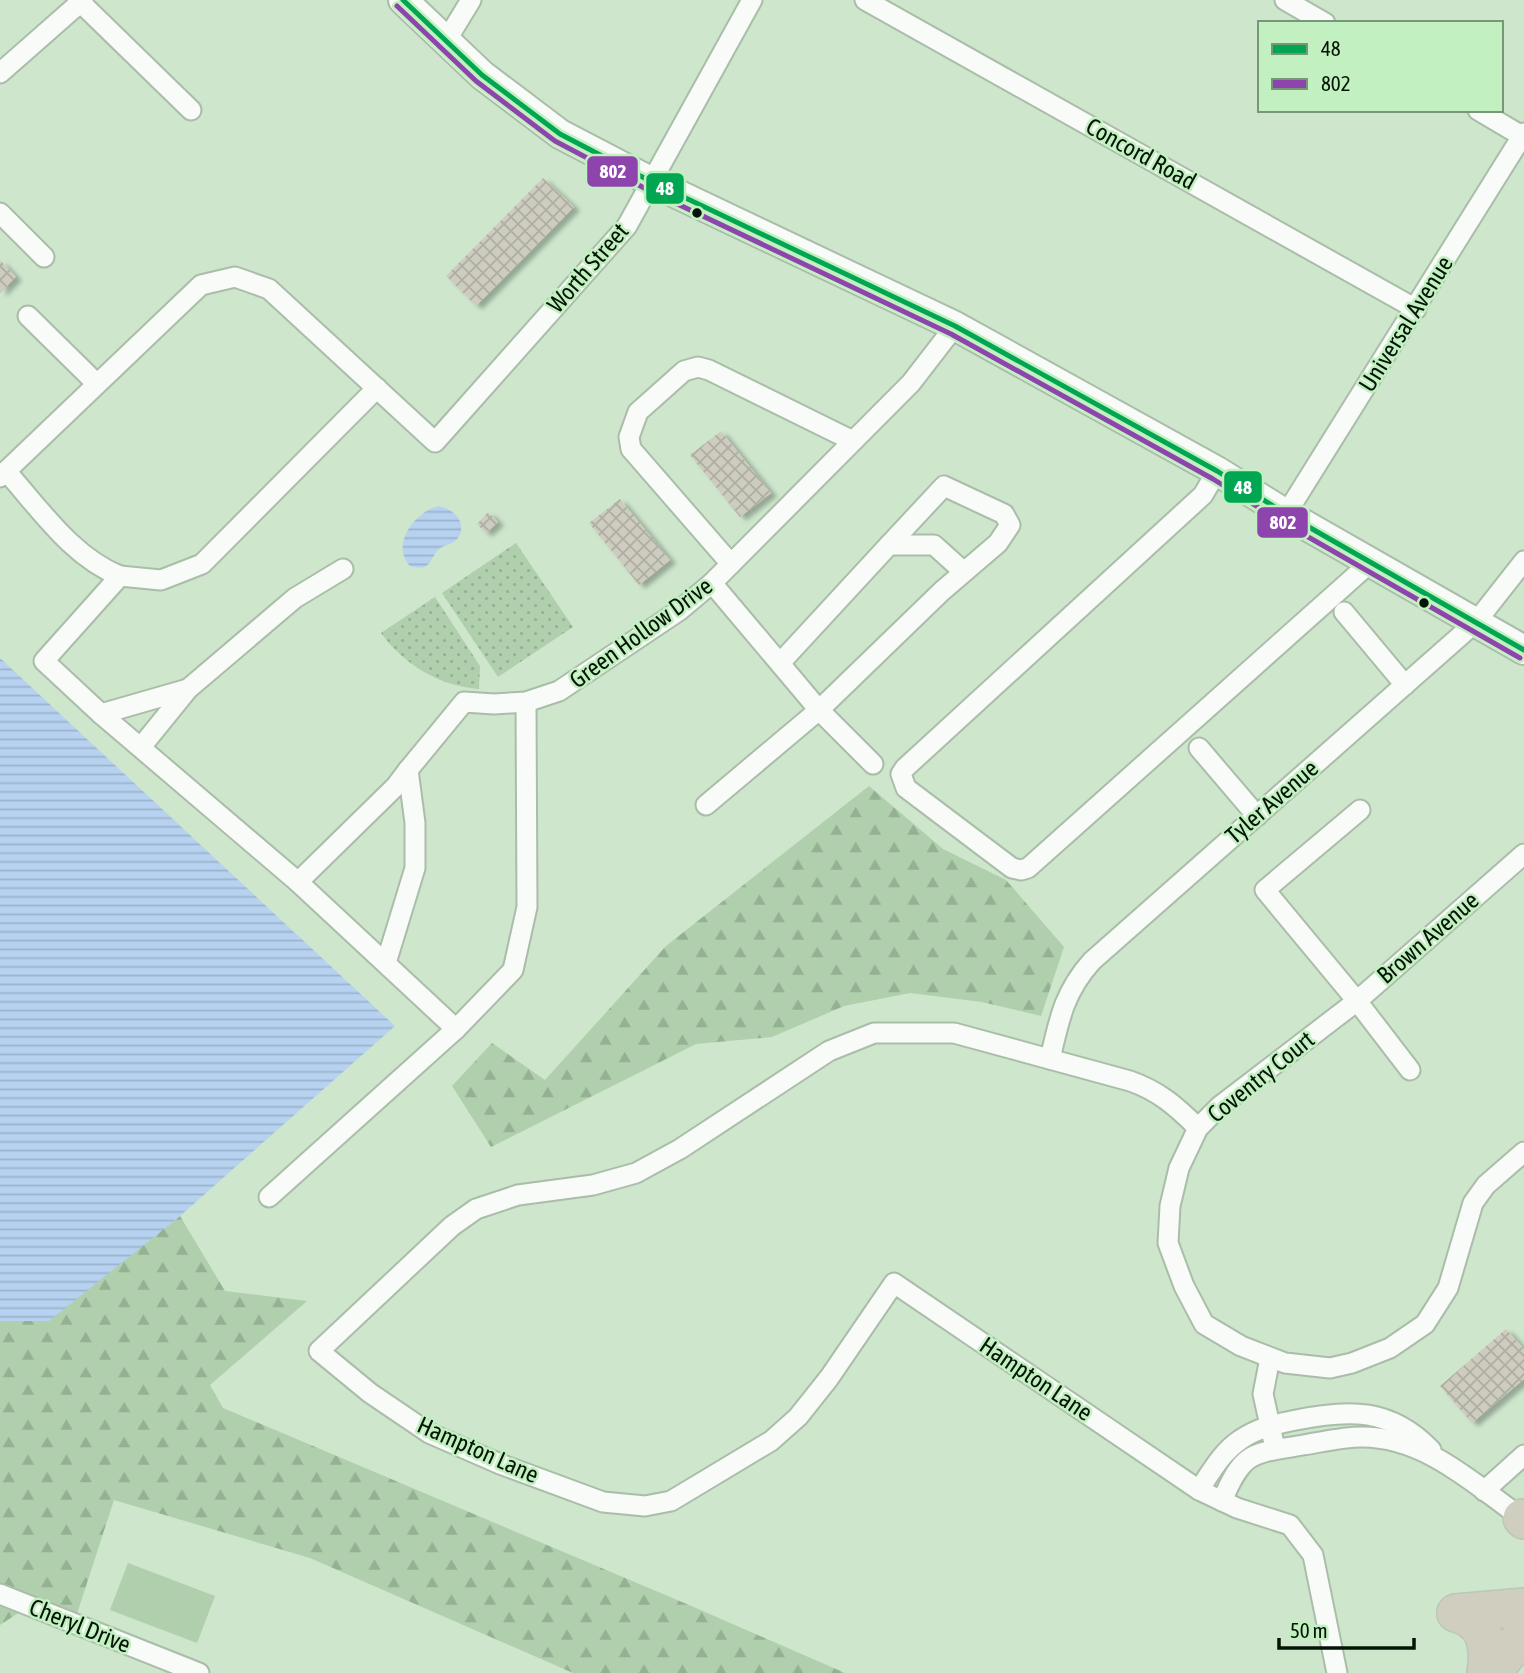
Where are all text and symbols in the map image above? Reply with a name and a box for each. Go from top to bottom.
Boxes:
legend [1258,21,1503,112]
text: 48 [1321,36,1341,60]
text: 802 [1321,71,1351,95]
street label: Concord Road [1082,112,1201,195]
line badge: 802 [586,155,639,188]
text: 802 [600,160,626,182]
line badge: 48 [645,172,685,205]
text: 48 [655,177,674,199]
unlabelled marker [690,206,704,220]
street label: Worth Street [542,218,634,318]
street label: Universal Avenue [1353,251,1458,396]
line badge: 48 [1223,470,1263,504]
text: 48 [1233,476,1252,498]
line badge: 802 [1256,506,1309,539]
text: 802 [1270,511,1296,533]
street label: Green Hollow Drive [564,572,717,693]
unlabelled marker [1417,596,1431,610]
street label: Tyler Avenue [1220,754,1323,849]
street label: Brown Avenue [1372,886,1484,989]
street label: Coventry Court [1202,1026,1319,1128]
street label: Hampton Lane [975,1331,1098,1426]
street label: Hampton Lane [414,1411,543,1488]
street label: Cheryl Drive [26,1593,135,1658]
scale bar [1279,1606,1414,1650]
text: 50 m [1290,1618,1328,1642]

